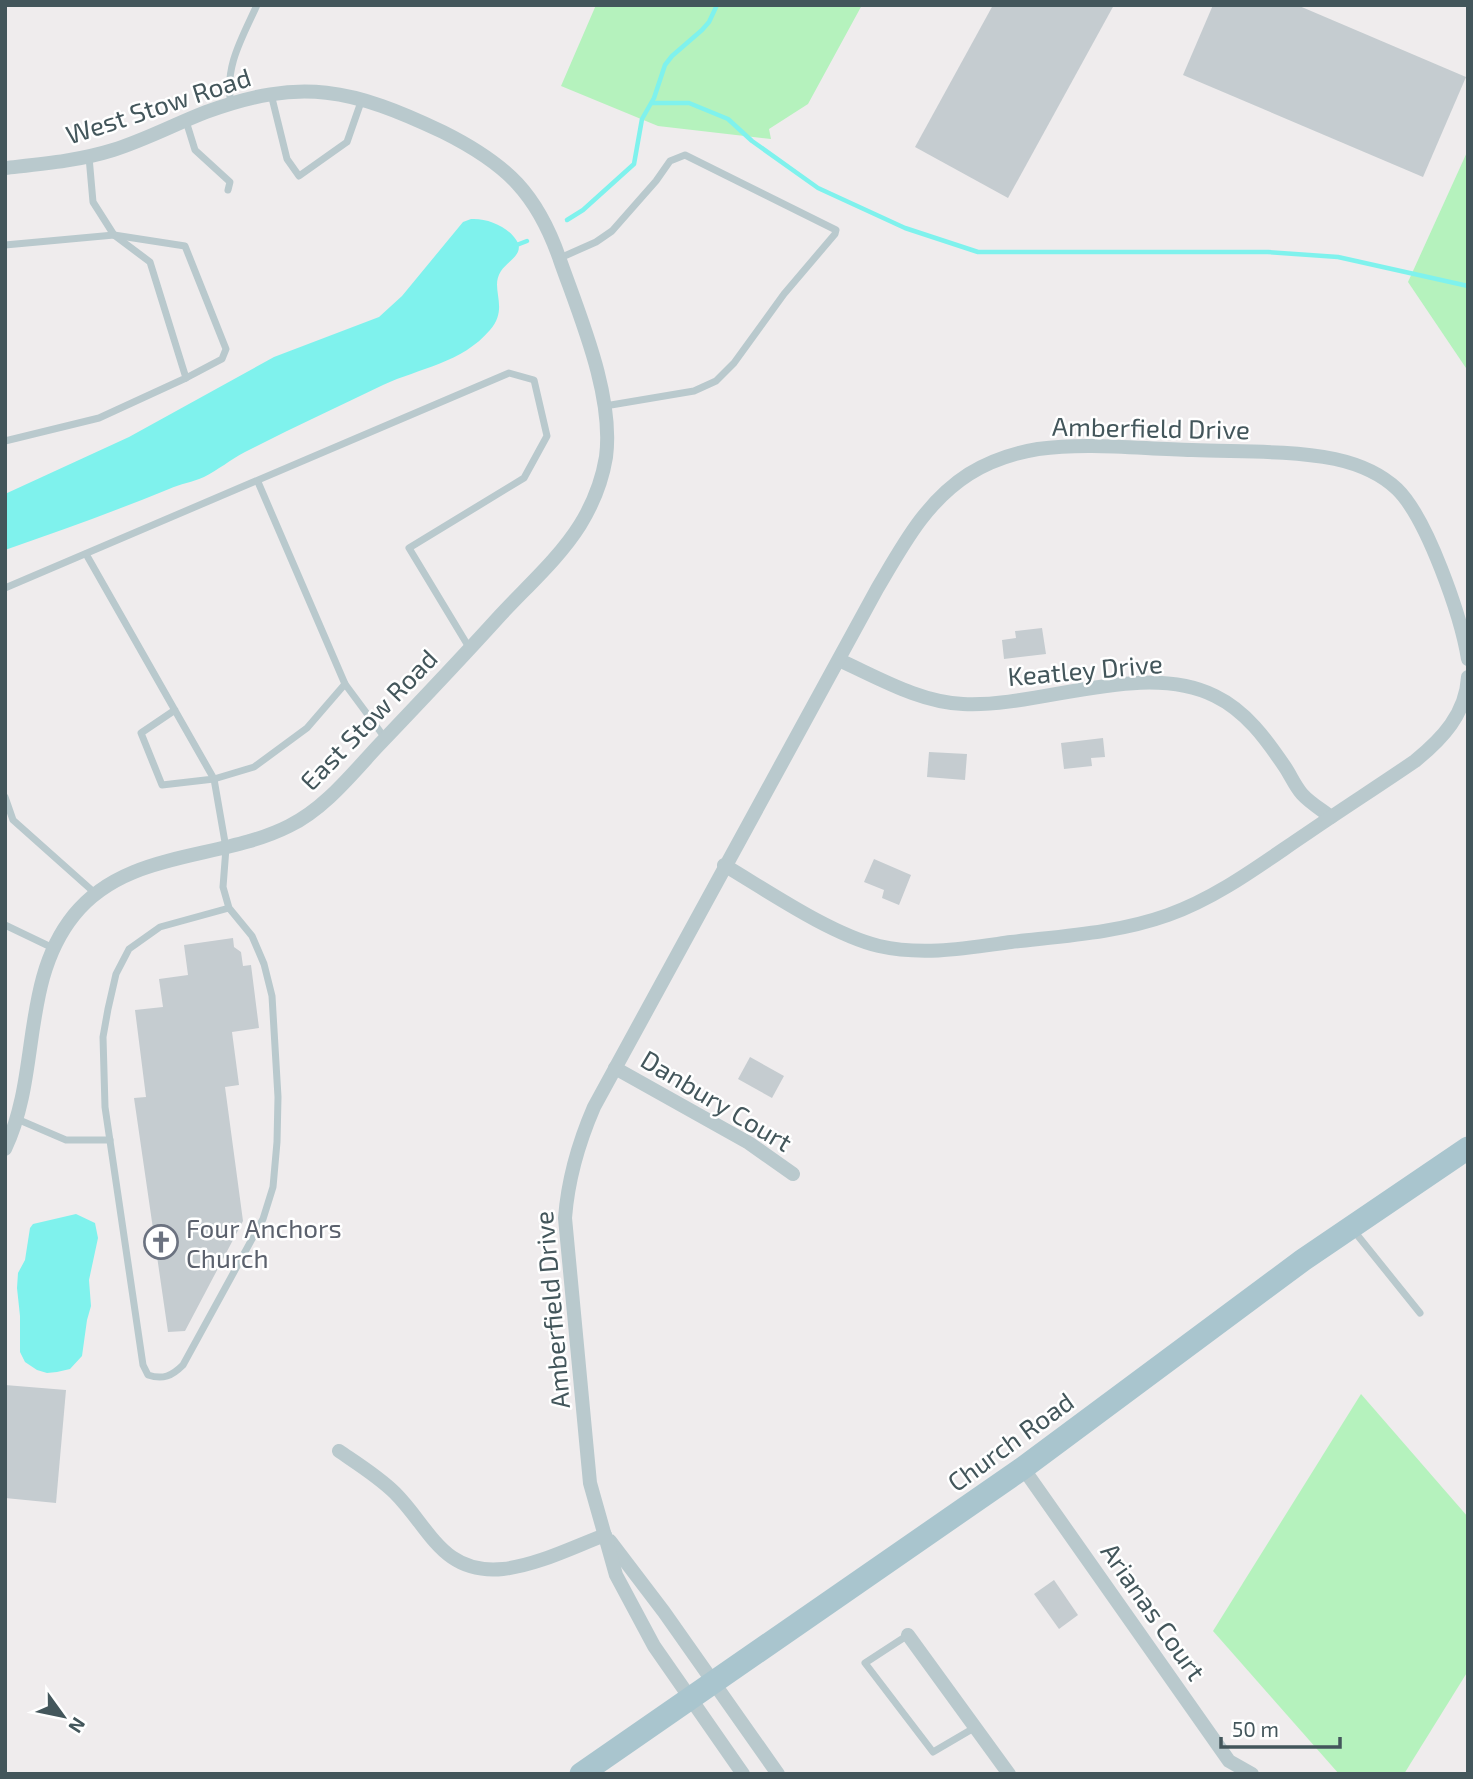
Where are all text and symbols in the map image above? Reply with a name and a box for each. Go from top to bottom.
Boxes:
street label: West Stow Road [62,60,254,150]
street label: Amberfield Drive [1052,410,1250,444]
street label: East Stow Road [293,642,443,796]
street label: Keatley Drive [1006,647,1164,691]
street label: Danbury Court [636,1043,798,1157]
street label: Amberfield Drive [527,1210,575,1410]
place label: Four Anchors Church [186,1212,342,1273]
church icon: Four Anchors Church [142,1223,180,1261]
street label: Church Road [941,1385,1079,1497]
street label: Arianas Court [1095,1536,1213,1686]
north arrow [28,1681,98,1751]
scale bar [1221,1706,1340,1750]
text: N [64,1714,91,1738]
text: 50 m [1232,1716,1279,1741]

